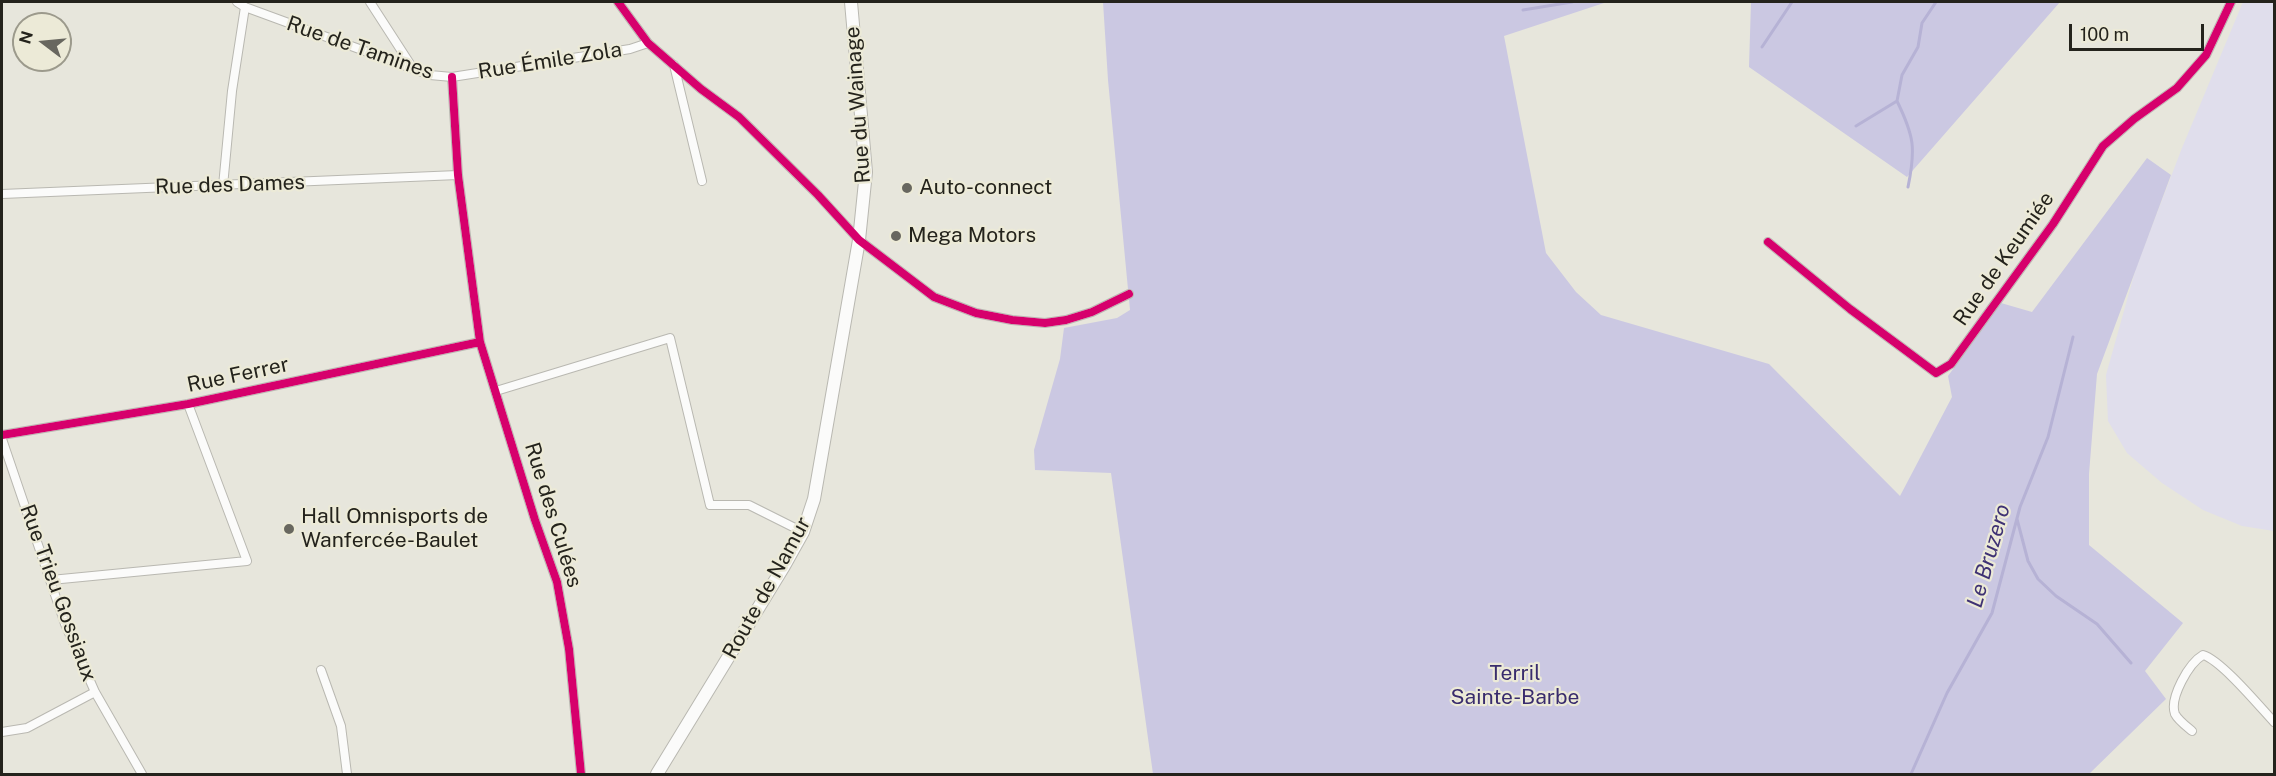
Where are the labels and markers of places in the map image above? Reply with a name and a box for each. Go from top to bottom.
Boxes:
place label: Auto-connect [919,175,1052,201]
marker: Auto-connect [900,181,914,195]
place label: Mega Motors [908,223,1036,249]
marker: Mega Motors [889,229,903,243]
place label: Hall Omnisports de Wanfercée-Baulet [301,504,488,554]
marker: Hall Omnisports de Wanfercée-Baulet [282,522,296,536]

